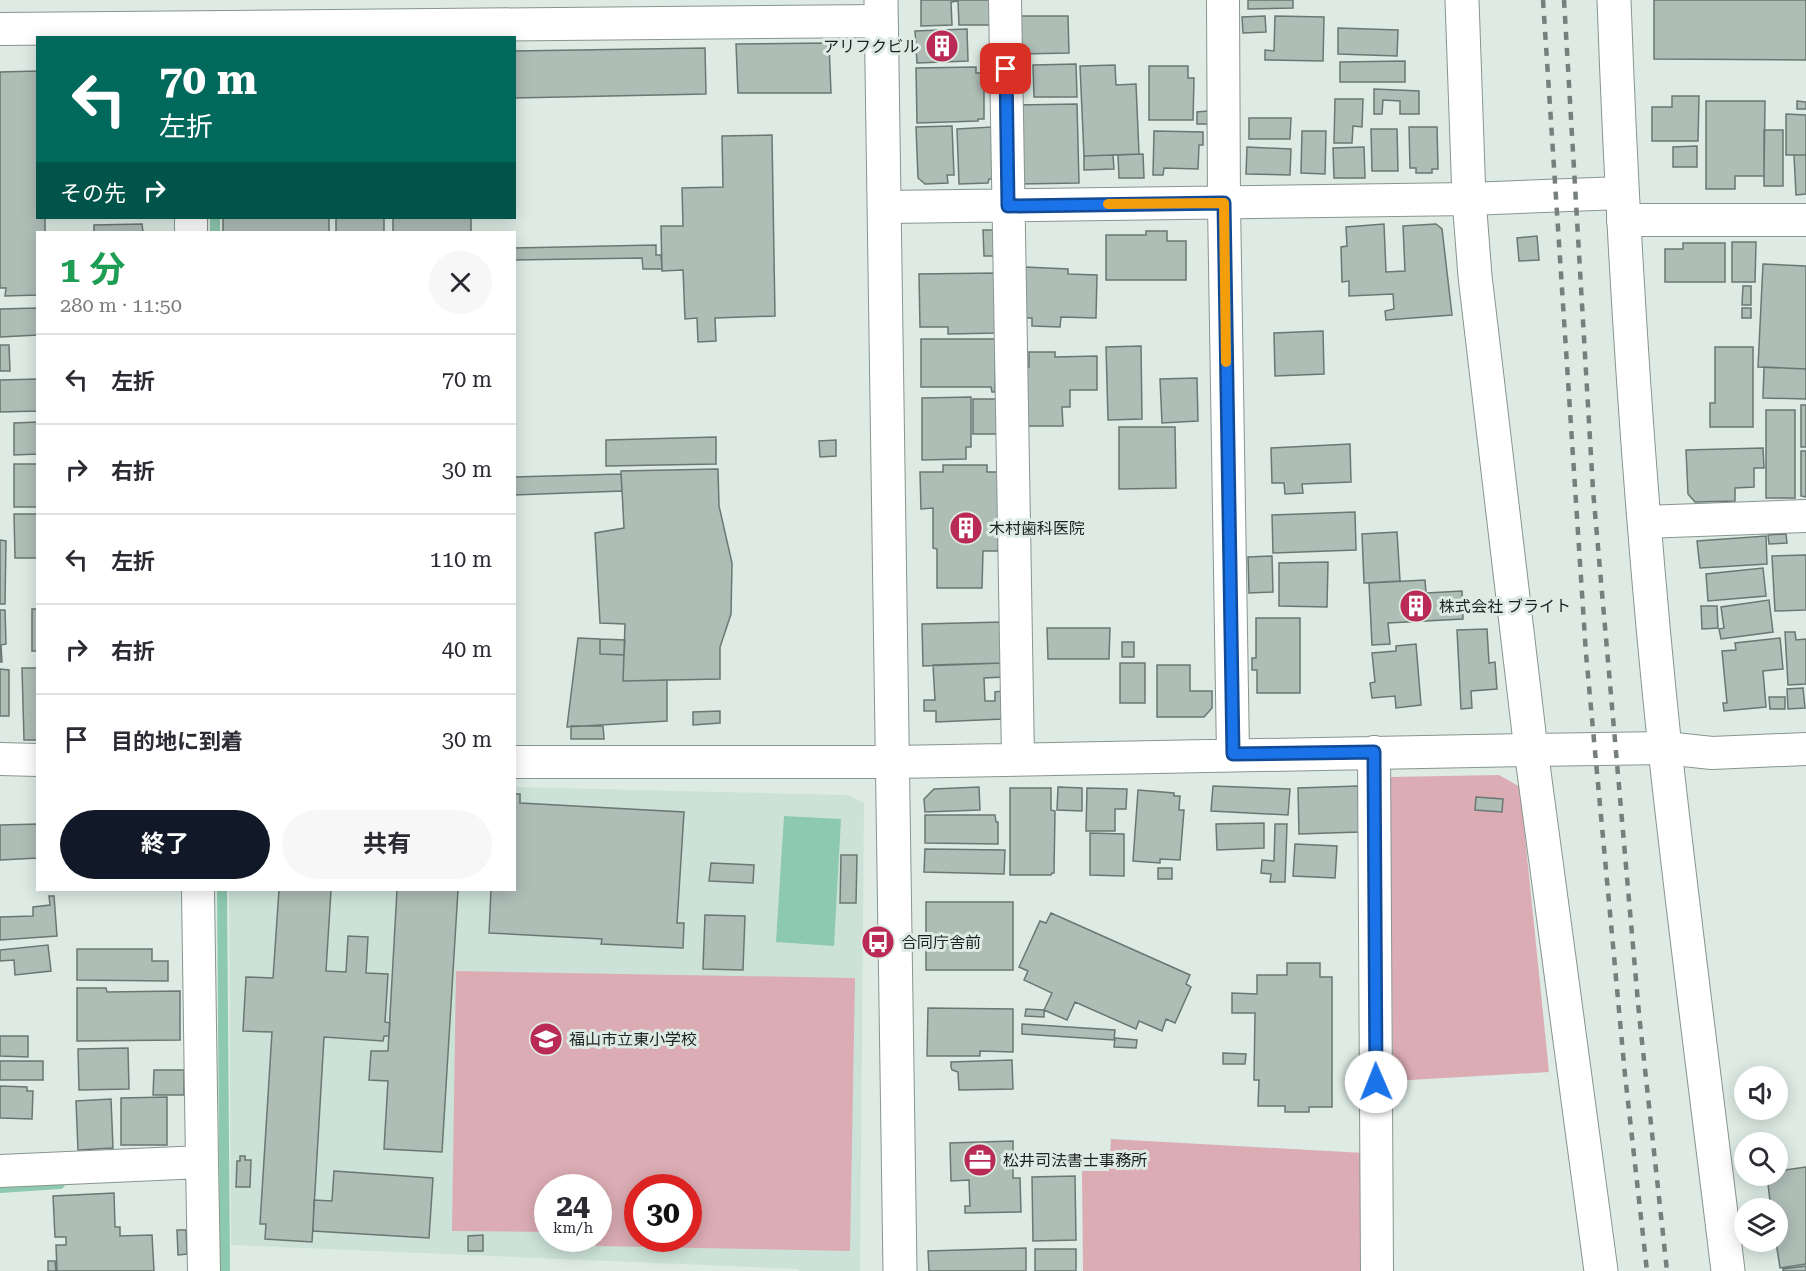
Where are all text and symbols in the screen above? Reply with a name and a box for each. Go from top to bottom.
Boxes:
building icon: アリフクビル [924,28,960,64]
place label: アリフクビル [823,37,919,56]
pin [980,43,1031,94]
icon: arrive [989,52,1022,85]
text: 70 m [159,55,257,104]
icon: left [60,60,138,138]
text: 左折 [159,111,213,143]
icon: right [138,174,171,207]
text: その先 [60,181,126,206]
text: 1 分 [60,249,125,291]
button: close [429,251,492,314]
text: 280 m · 11:50 [60,293,182,317]
icon: left [60,363,93,396]
text: 70 m [442,367,492,392]
text: 左折 [111,369,155,394]
icon: right [60,453,93,486]
text: 30 m [442,457,492,482]
text: 右折 [111,459,155,484]
building icon: 木村歯科医院 [948,510,984,546]
place label: 木村歯科医院 [989,519,1085,538]
icon: left [60,543,93,576]
text: 110 m [429,547,492,572]
text: 左折 [111,549,155,574]
building icon: 株式会社 ブライト [1398,588,1434,624]
place label: 株式会社 ブライト [1439,597,1571,616]
icon: right [60,633,93,666]
text: 40 m [442,637,492,662]
text: 右折 [111,639,155,664]
icon: arrive [60,723,93,756]
text: 30 m [442,727,492,752]
text: 目的地に到着 [111,729,243,754]
button: 終了 [60,810,270,879]
button: 共有 [282,810,492,879]
bus stop icon: 合同庁舎前 [860,924,896,960]
place label: 合同庁舎前 [901,933,981,952]
school or university icon: 福山市立東小学校 [528,1021,564,1057]
place label: 福山市立東小学校 [569,1030,697,1049]
position arrow [1344,1050,1408,1114]
map controls [1734,1066,1788,1252]
button: sound [1734,1066,1788,1120]
button: search [1734,1132,1788,1186]
office icon: 松井司法書士事務所 [962,1142,998,1178]
place label: 松井司法書士事務所 [1003,1151,1147,1170]
speed limit sign: 30 [624,1174,702,1252]
text: 24 [556,1188,590,1223]
button: layers [1734,1198,1788,1252]
text: km/h [553,1219,593,1237]

